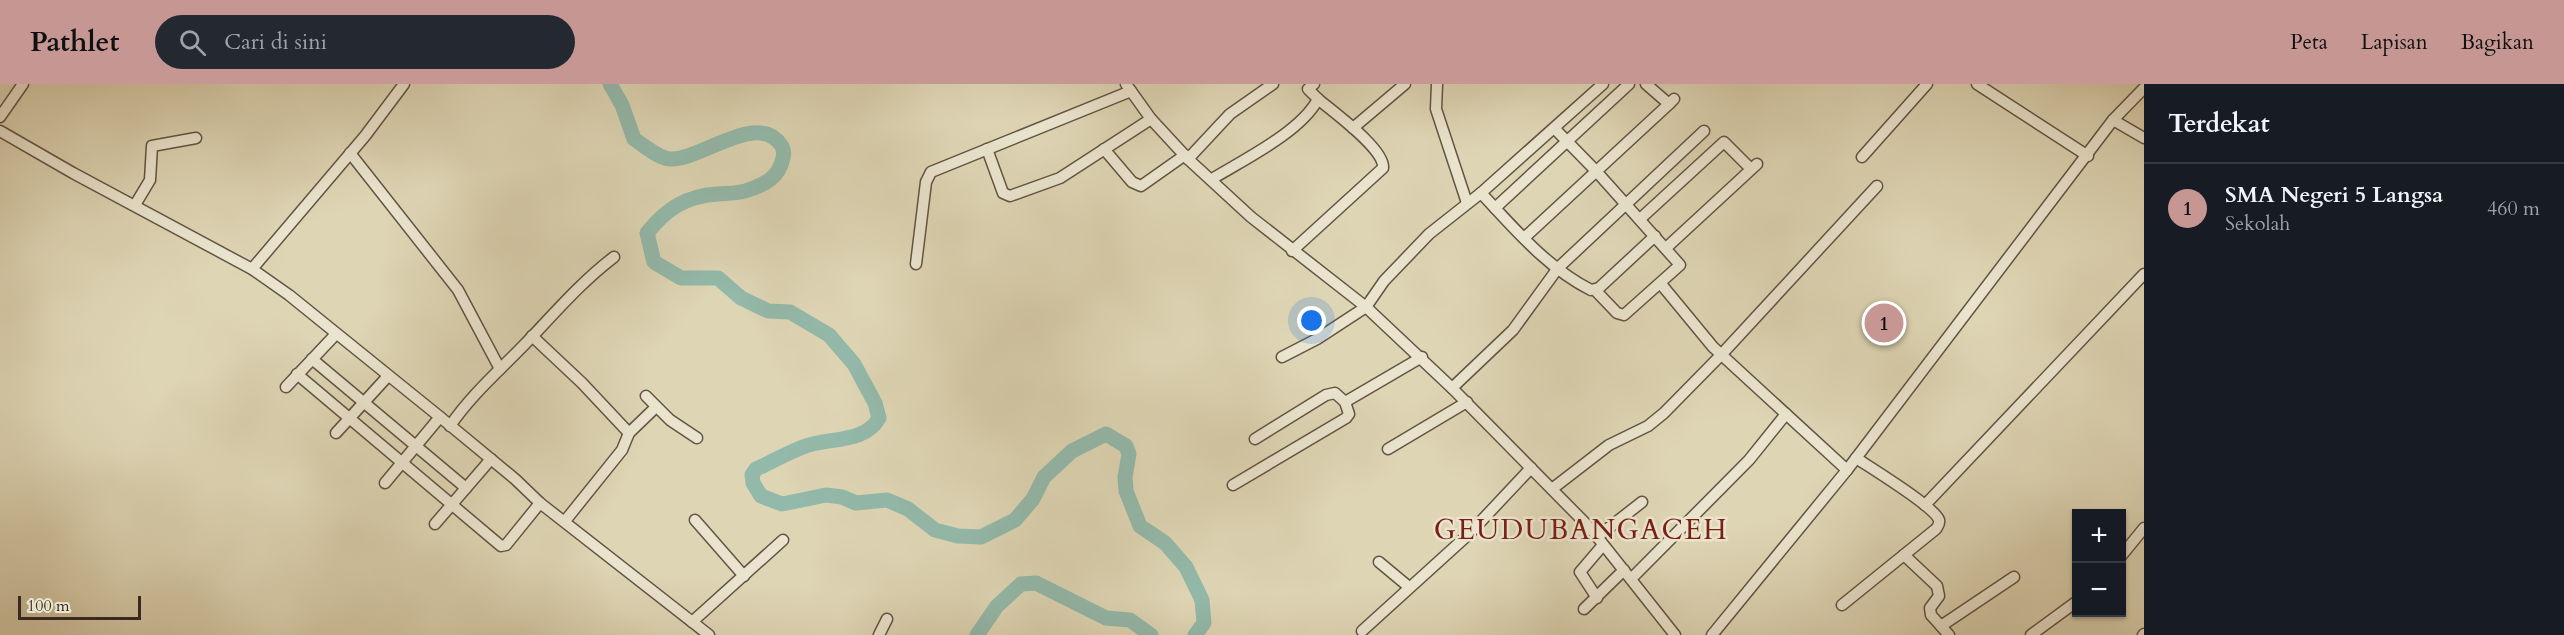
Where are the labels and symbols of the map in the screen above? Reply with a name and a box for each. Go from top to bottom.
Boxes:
pin: 1 [1864,300,1904,346]
your location [1297,306,1326,335]
district label: GEUDUBANGACEH [1434,511,1728,549]
scale bar [18,593,141,620]

